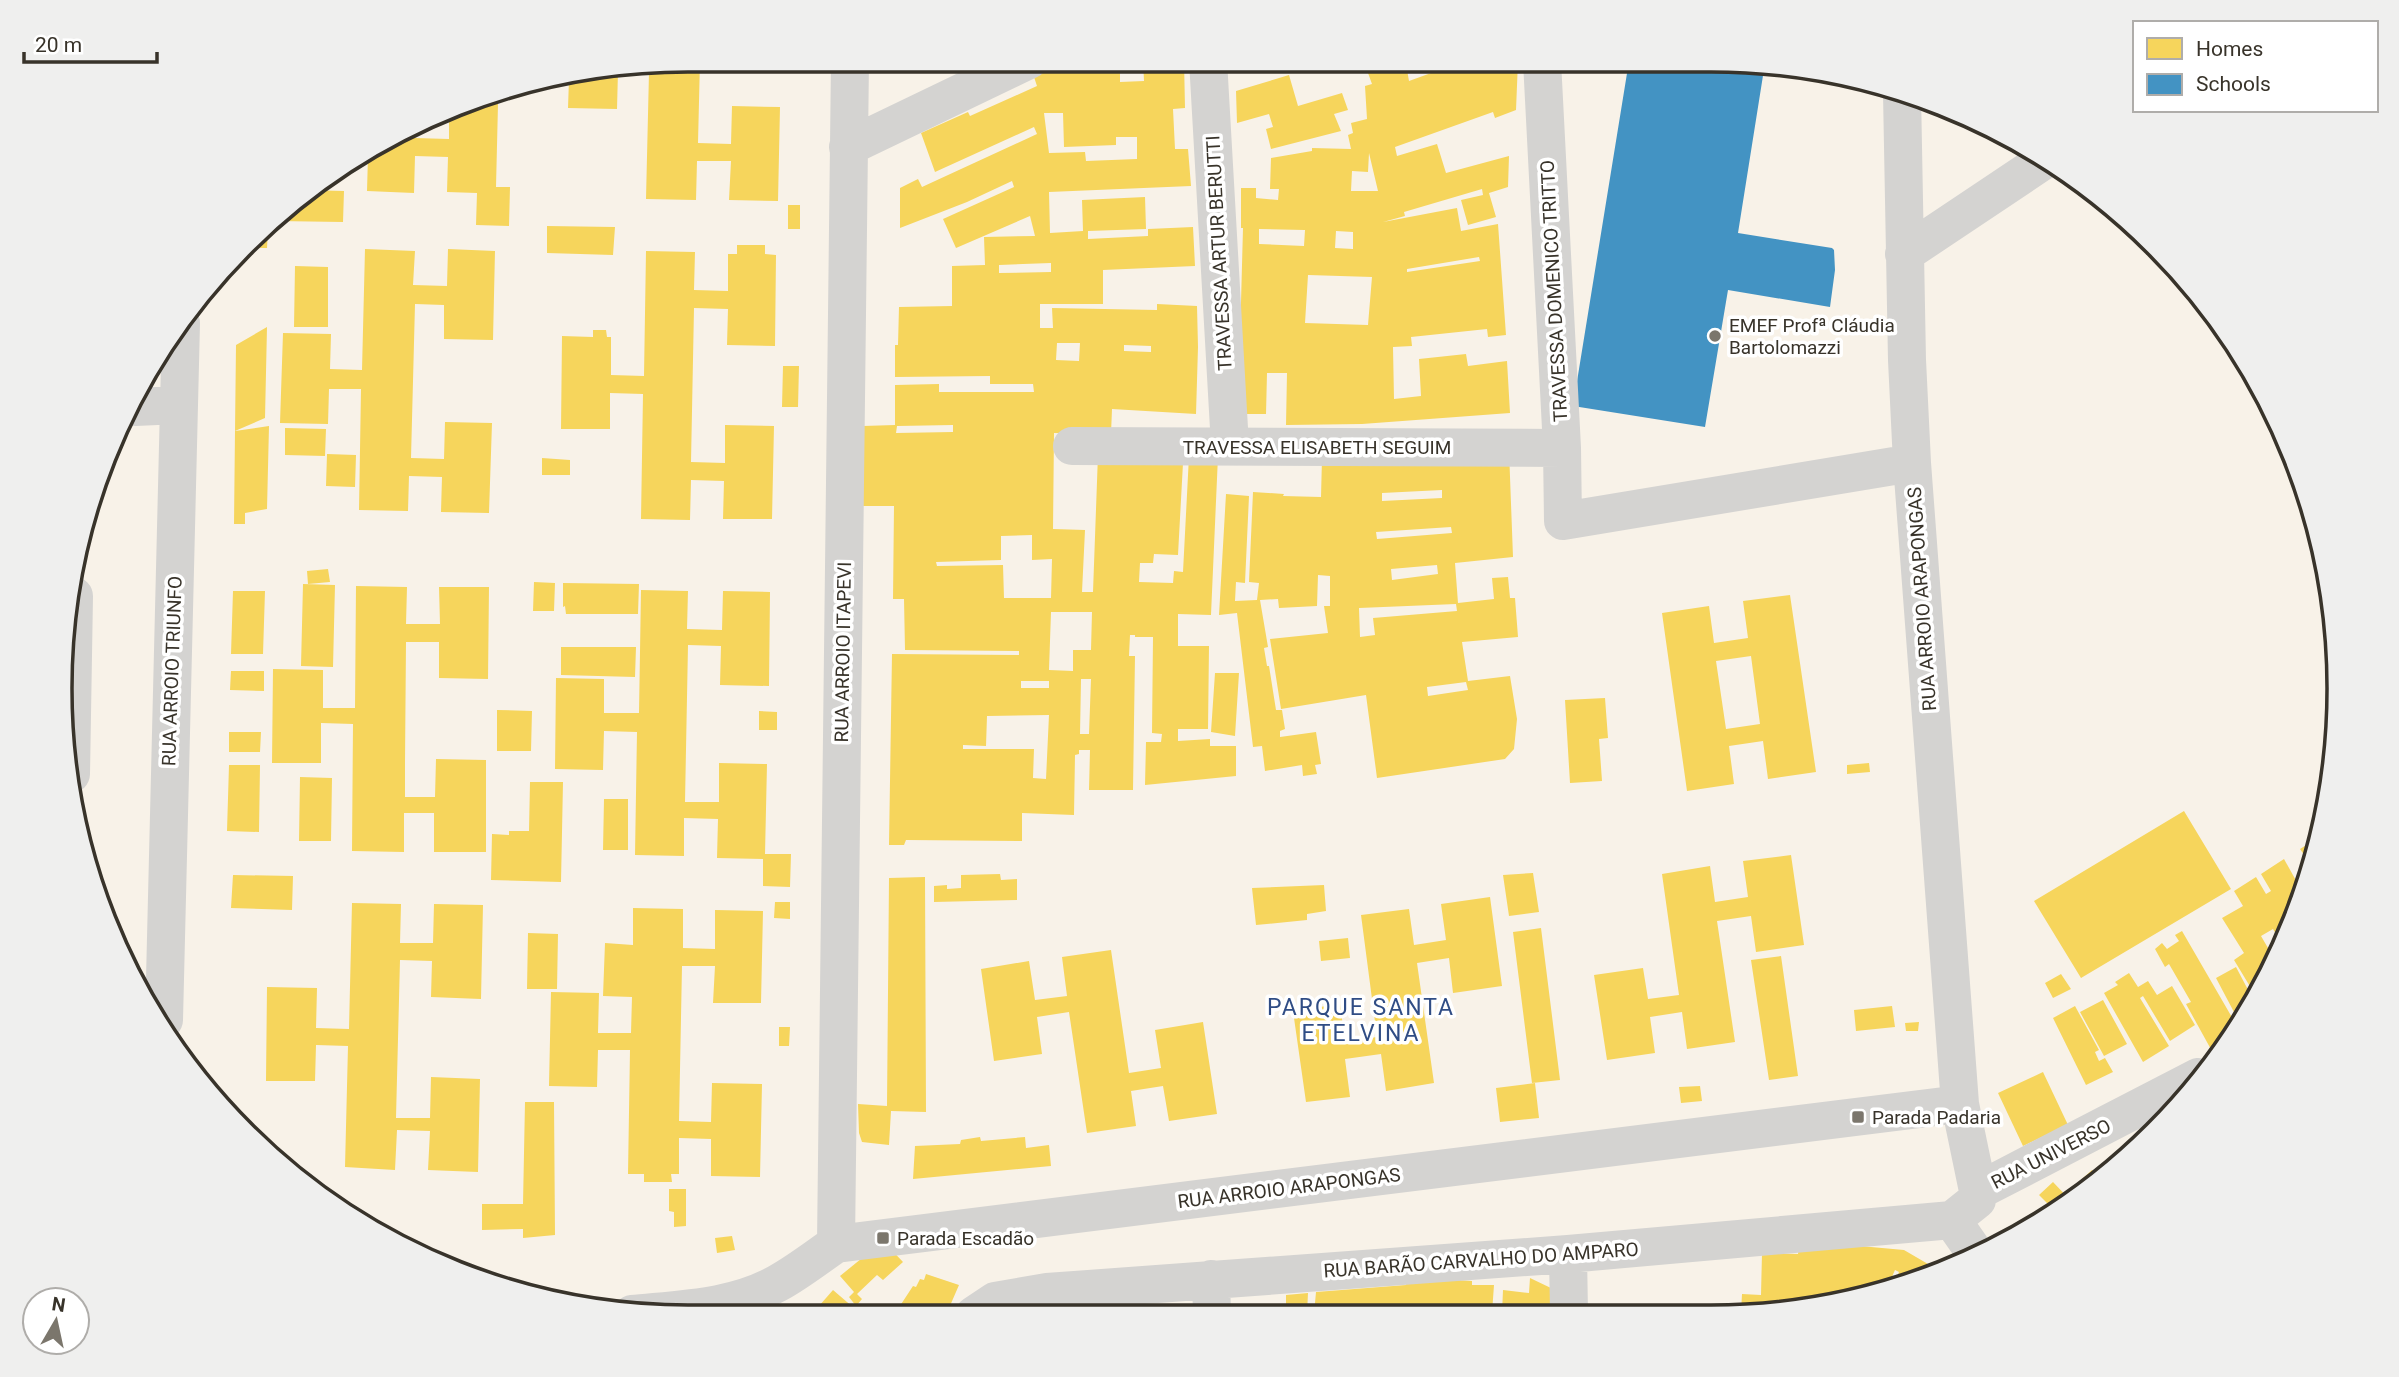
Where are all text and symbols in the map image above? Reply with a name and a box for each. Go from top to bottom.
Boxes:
scale bar [24,21,158,65]
legend [2133,21,2378,112]
text: 20 m [35,33,82,57]
text: Homes [2196,37,2263,61]
text: Schools [2196,72,2271,96]
street label: TRAVESSA ARTUR BERUTTI [1201,135,1237,371]
street label: TRAVESSA DOMENICO TRITTO [1536,159,1572,423]
place label: EMEF Profª Cláudia Bartolomazzi [1729,314,1895,359]
marker: EMEF Profª Cláudia Bartolomazzi [1707,328,1723,344]
street label: TRAVESSA ELISABETH SEGUIM [1183,436,1451,459]
street label: RUA ARROIO ARAPONGAS [1903,486,1941,712]
street label: RUA ARROIO ITAPEVI [830,561,856,743]
street label: RUA ARROIO TRIUNFO [157,576,187,766]
district label: PARQUE SANTA ETELVINA [1267,994,1455,1047]
place label: Parada Padaria [1872,1106,2001,1129]
marker: Parada Padaria [1850,1109,1866,1125]
street label: RUA UNIVERSO [1987,1114,2115,1194]
street label: RUA ARROIO ARAPONGAS [1176,1163,1402,1213]
place label: Parada Escadão [897,1227,1034,1250]
marker: Parada Escadão [875,1230,891,1246]
street label: RUA BARÃO CARVALHO DO AMPARO [1323,1238,1639,1282]
north arrow [21,1286,91,1356]
text: N [50,1292,67,1317]

